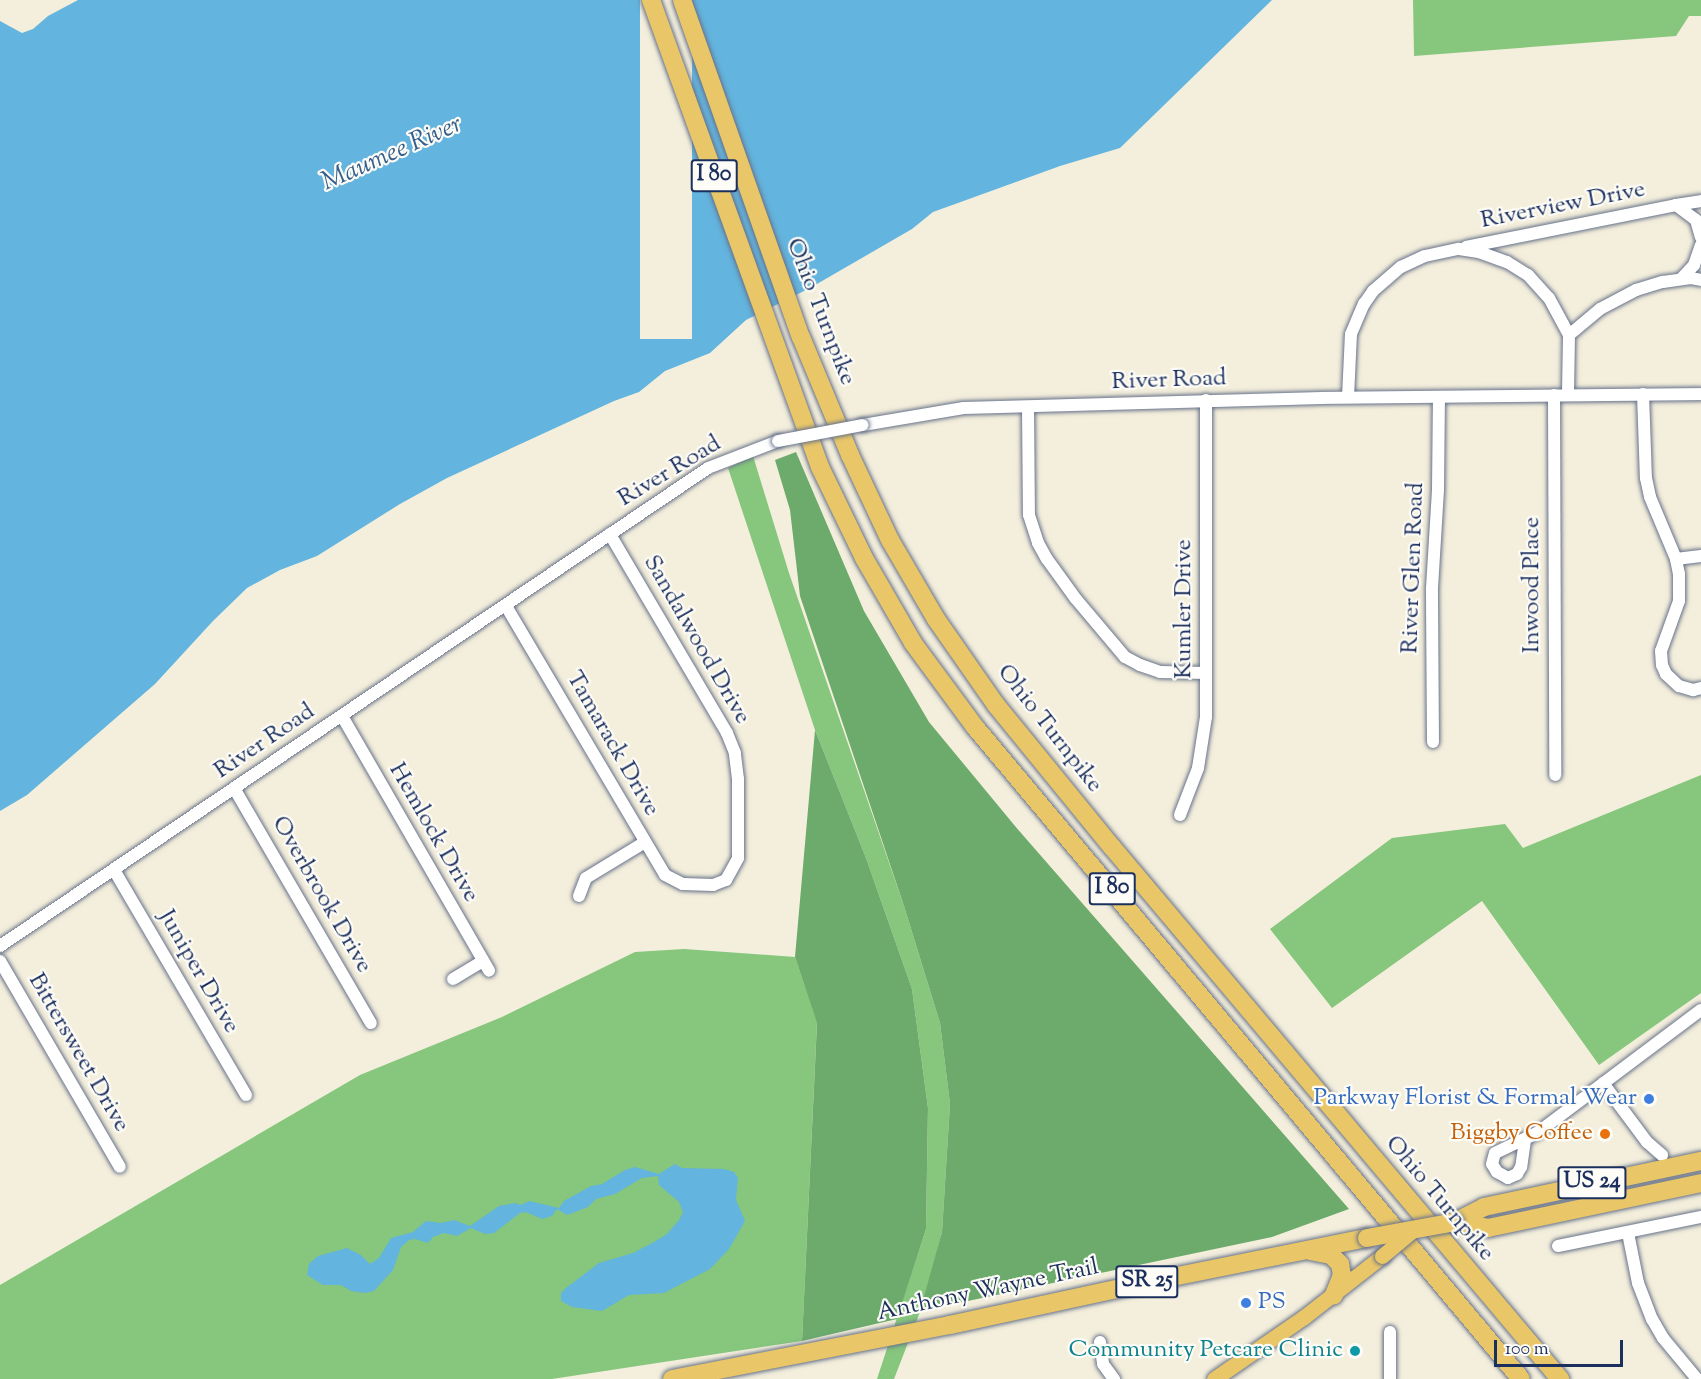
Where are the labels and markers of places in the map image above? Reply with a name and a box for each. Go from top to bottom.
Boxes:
place label: Parkway Florist & Formal Wear [1314,1085,1637,1113]
marker: Parkway Florist & Formal Wear [1642,1092,1656,1106]
place label: Biggby Coffee [1450,1120,1593,1148]
marker: Biggby Coffee [1598,1127,1612,1141]
place label: PS [1258,1289,1286,1317]
marker: PS [1239,1296,1253,1310]
place label: Community Petcare Clinic [1069,1337,1343,1365]
marker: Community Petcare Clinic [1348,1344,1362,1358]

